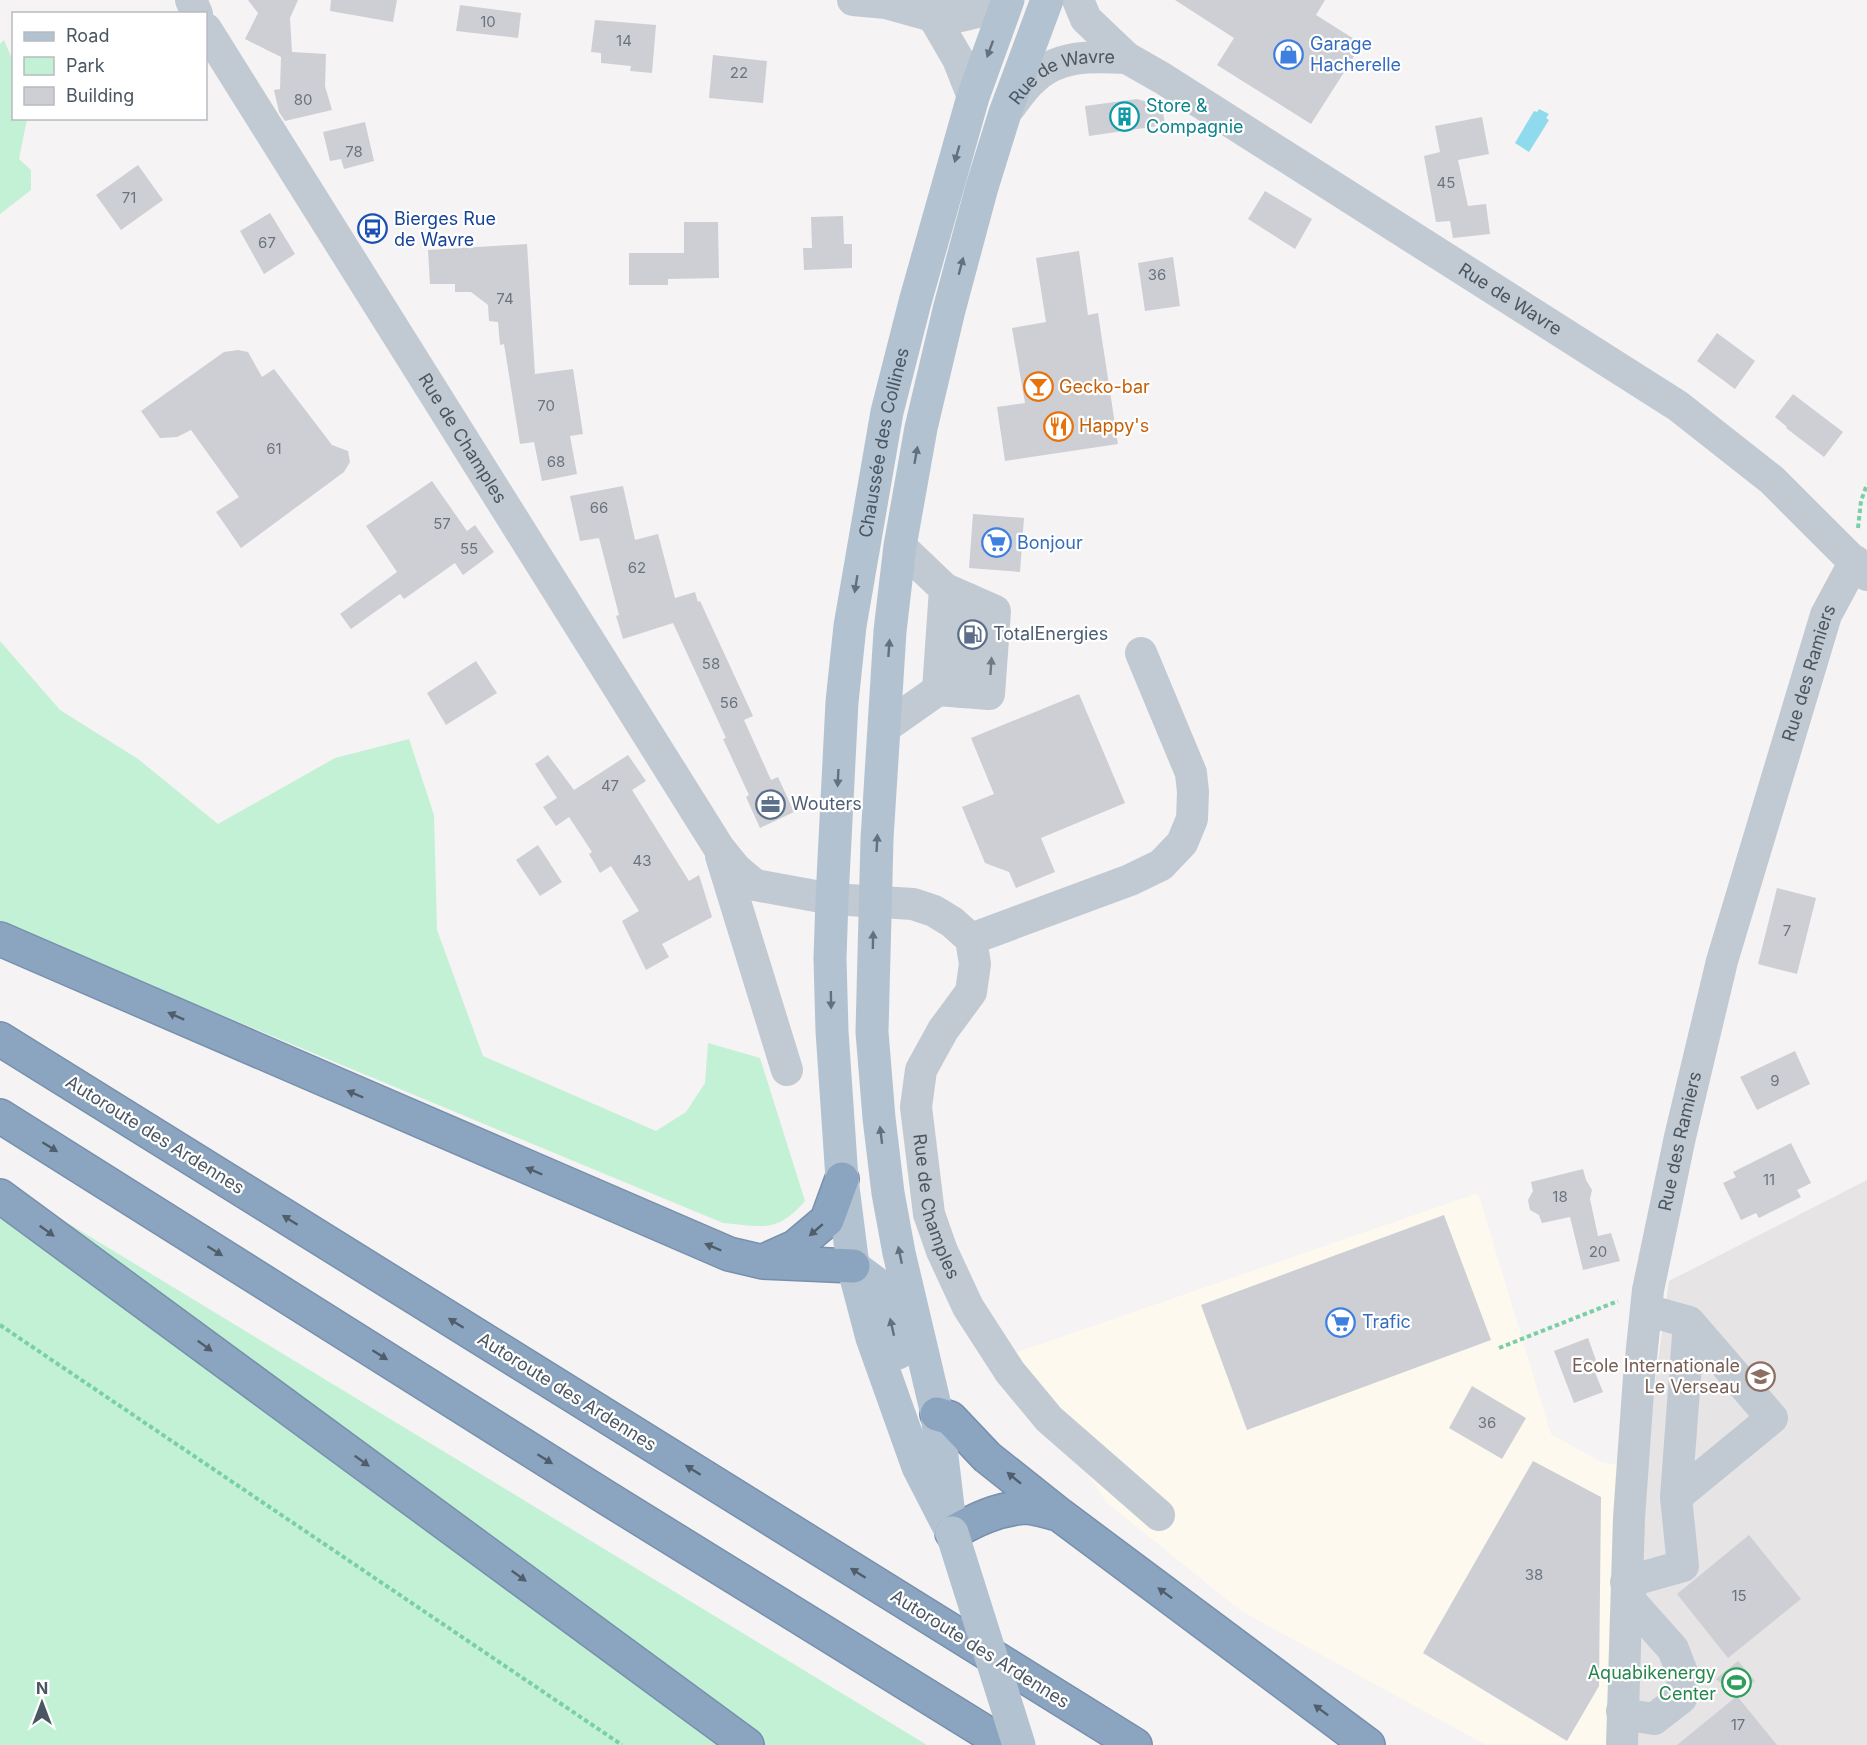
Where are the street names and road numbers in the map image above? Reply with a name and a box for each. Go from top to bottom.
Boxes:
street label: Rue de Wavre [1004,46,1115,108]
street label: Rue de Wavre [1455,258,1566,339]
street label: Chaussée des Collines [854,345,913,539]
street label: Rue de Champles [414,369,511,507]
street label: Rue des Ramiers [1778,600,1840,744]
street label: Rue des Ramiers [1654,1069,1705,1213]
street label: Autoroute des Ardennes [62,1071,248,1198]
street label: Rue de Champles [909,1133,964,1282]
street label: Autoroute des Ardennes [474,1328,660,1455]
street label: Autoroute des Ardennes [887,1585,1073,1712]

